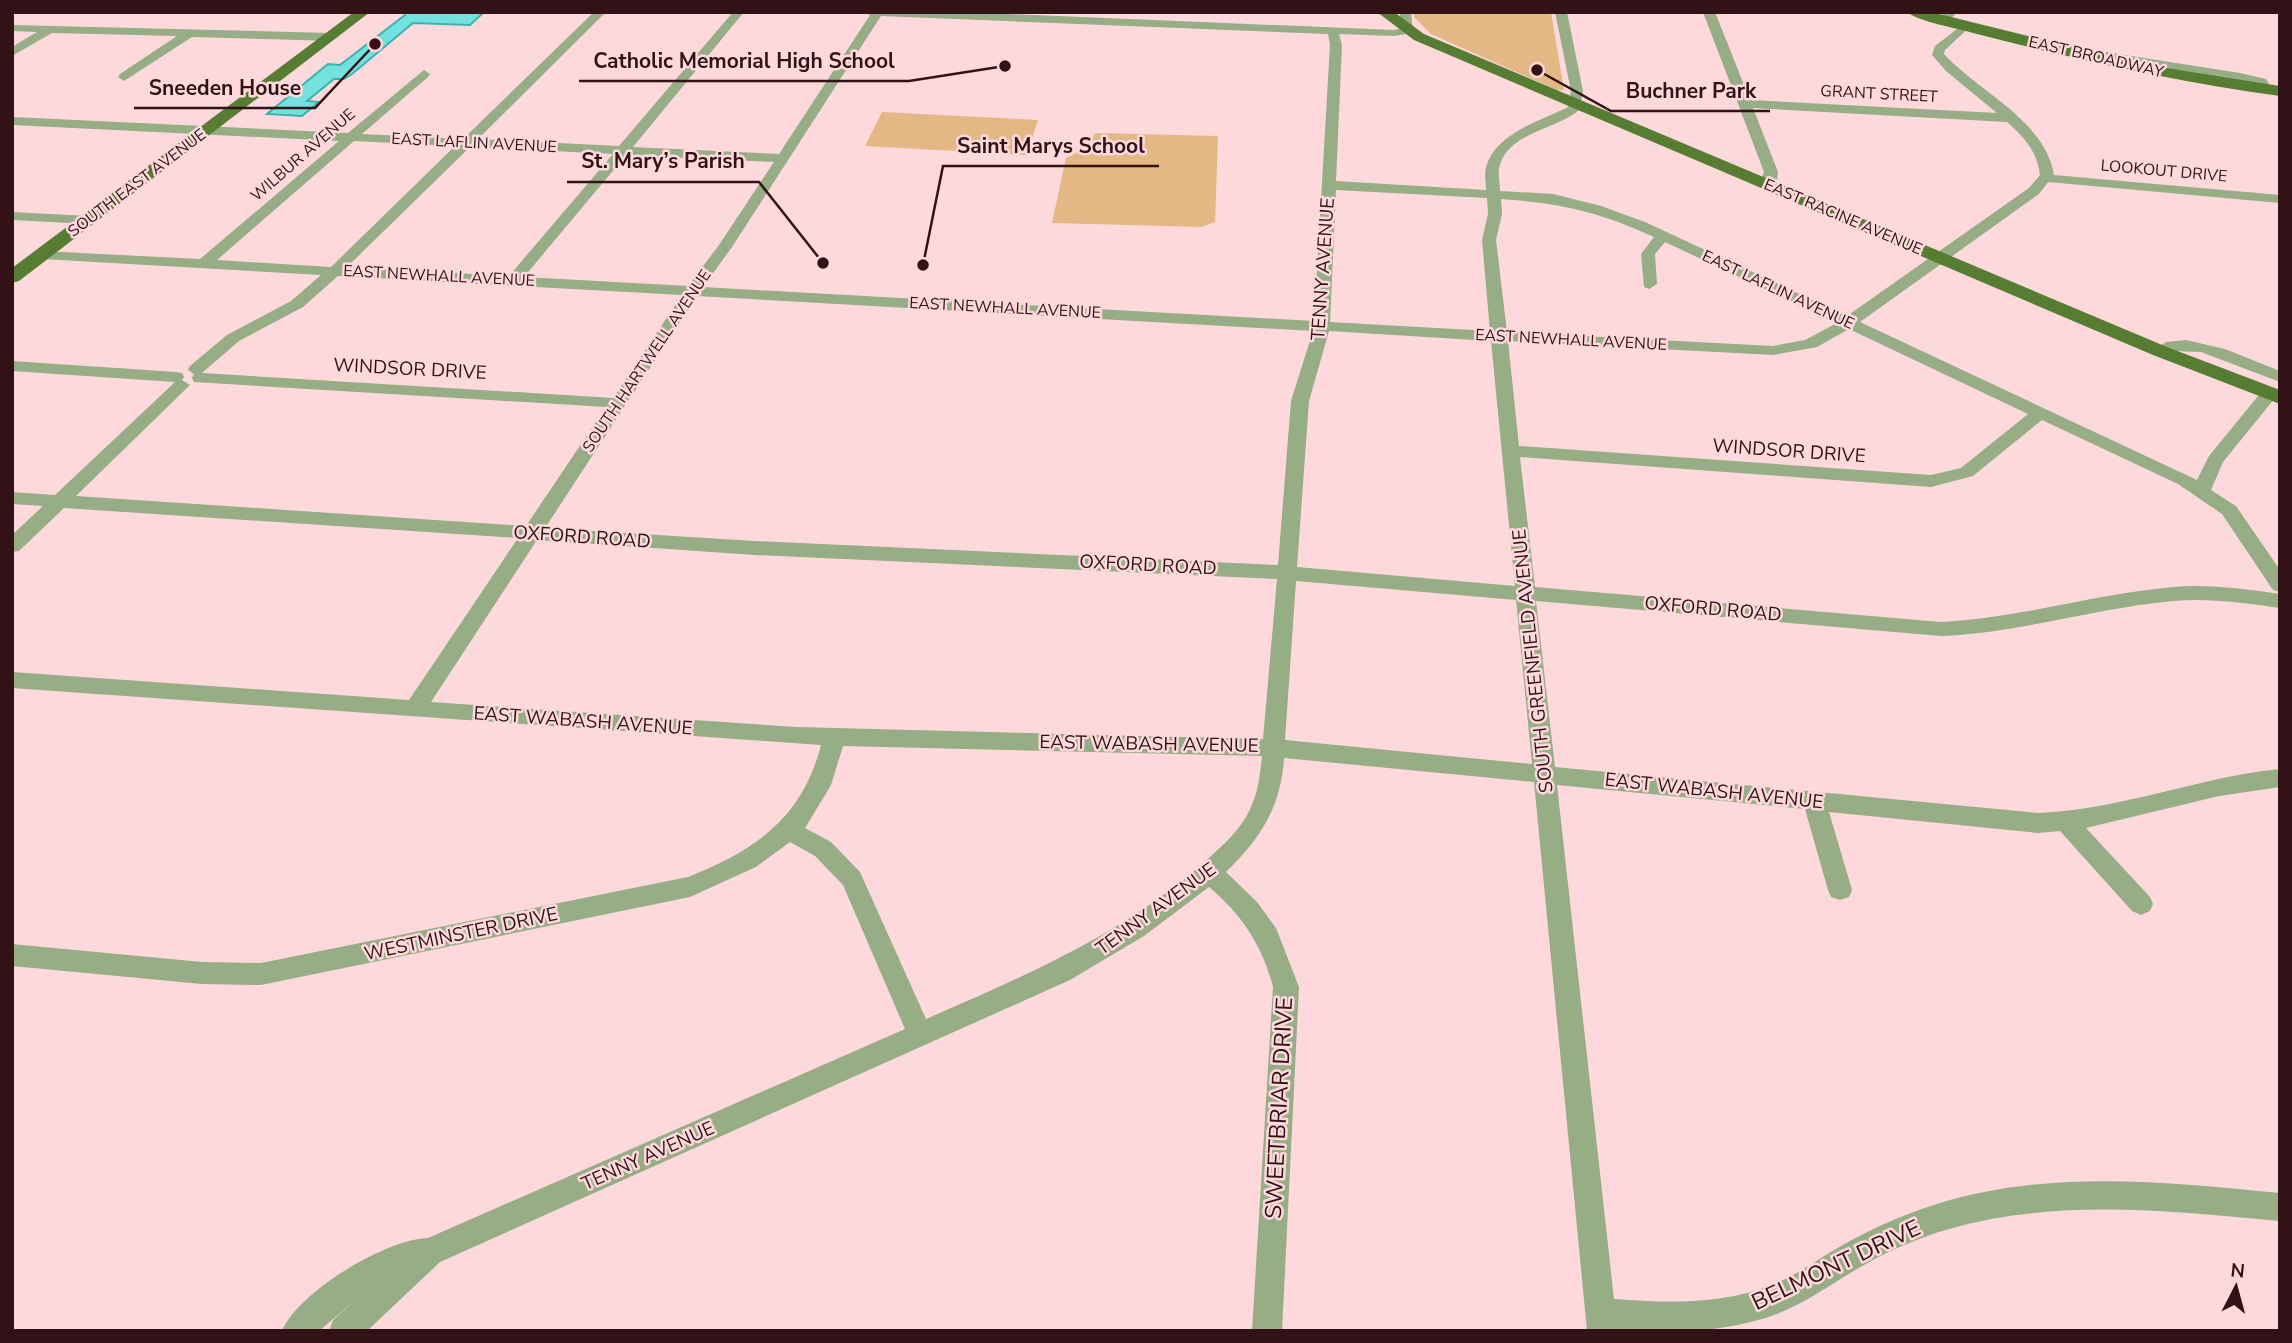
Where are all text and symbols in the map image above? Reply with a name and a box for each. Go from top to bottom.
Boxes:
street label: EAST BROADWAY [2026,31,2166,83]
callout: Catholic Memorial High School [579,39,909,81]
text: Catholic Memorial High School [593,47,895,75]
callout: Sneeden House [134,66,315,108]
callout: Buchner Park [1611,69,1770,111]
text: Sneeden House [149,74,301,102]
text: Buchner Park [1626,77,1757,105]
street label: GRANT STREET [1820,80,1939,108]
street label: WILBUR AVENUE [246,104,360,206]
street label: SOUTH EAST AVENUE [63,124,211,242]
callout: Saint Marys School [943,124,1159,166]
street label: EAST LAFLIN AVENUE [391,128,557,158]
text: Saint Marys School [957,132,1145,160]
callout: St. Mary’s Parish [567,140,759,182]
text: St. Mary’s Parish [581,147,745,175]
street label: LOOKOUT DRIVE [2100,155,2228,187]
street label: EAST RACINE AVENUE [1760,174,1926,260]
street label: TENNY AVENUE [1305,197,1341,341]
street label: EAST LAFLIN AVENUE [1698,245,1858,335]
street label: EAST NEWHALL AVENUE [343,260,535,292]
street label: SOUTH HARTWELL AVENUE [577,265,717,457]
street label: EAST NEWHALL AVENUE [909,292,1101,324]
street label: EAST NEWHALL AVENUE [1475,324,1667,356]
street label: WINDSOR DRIVE [333,352,487,386]
street label: WINDSOR DRIVE [1711,433,1867,469]
street label: OXFORD ROAD [512,519,652,555]
street label: SOUTH GREENFIELD AVENUE [1506,528,1560,794]
street label: OXFORD ROAD [1079,548,1217,582]
street label: OXFORD ROAD [1643,590,1783,628]
street label: EAST WABASH AVENUE [473,700,693,742]
street label: EAST WABASH AVENUE [1039,729,1259,759]
street label: EAST WABASH AVENUE [1604,767,1824,815]
street label: TENNY AVENUE [1091,857,1221,961]
street label: WESTMINSTER DRIVE [362,901,560,967]
street label: SWEETBRIAR DRIVE [1258,996,1300,1220]
street label: TENNY AVENUE [577,1115,719,1197]
street label: BELMONT DRIVE [1746,1212,1926,1318]
north arrow [2201,1252,2271,1322]
text: N [2229,1257,2246,1285]

